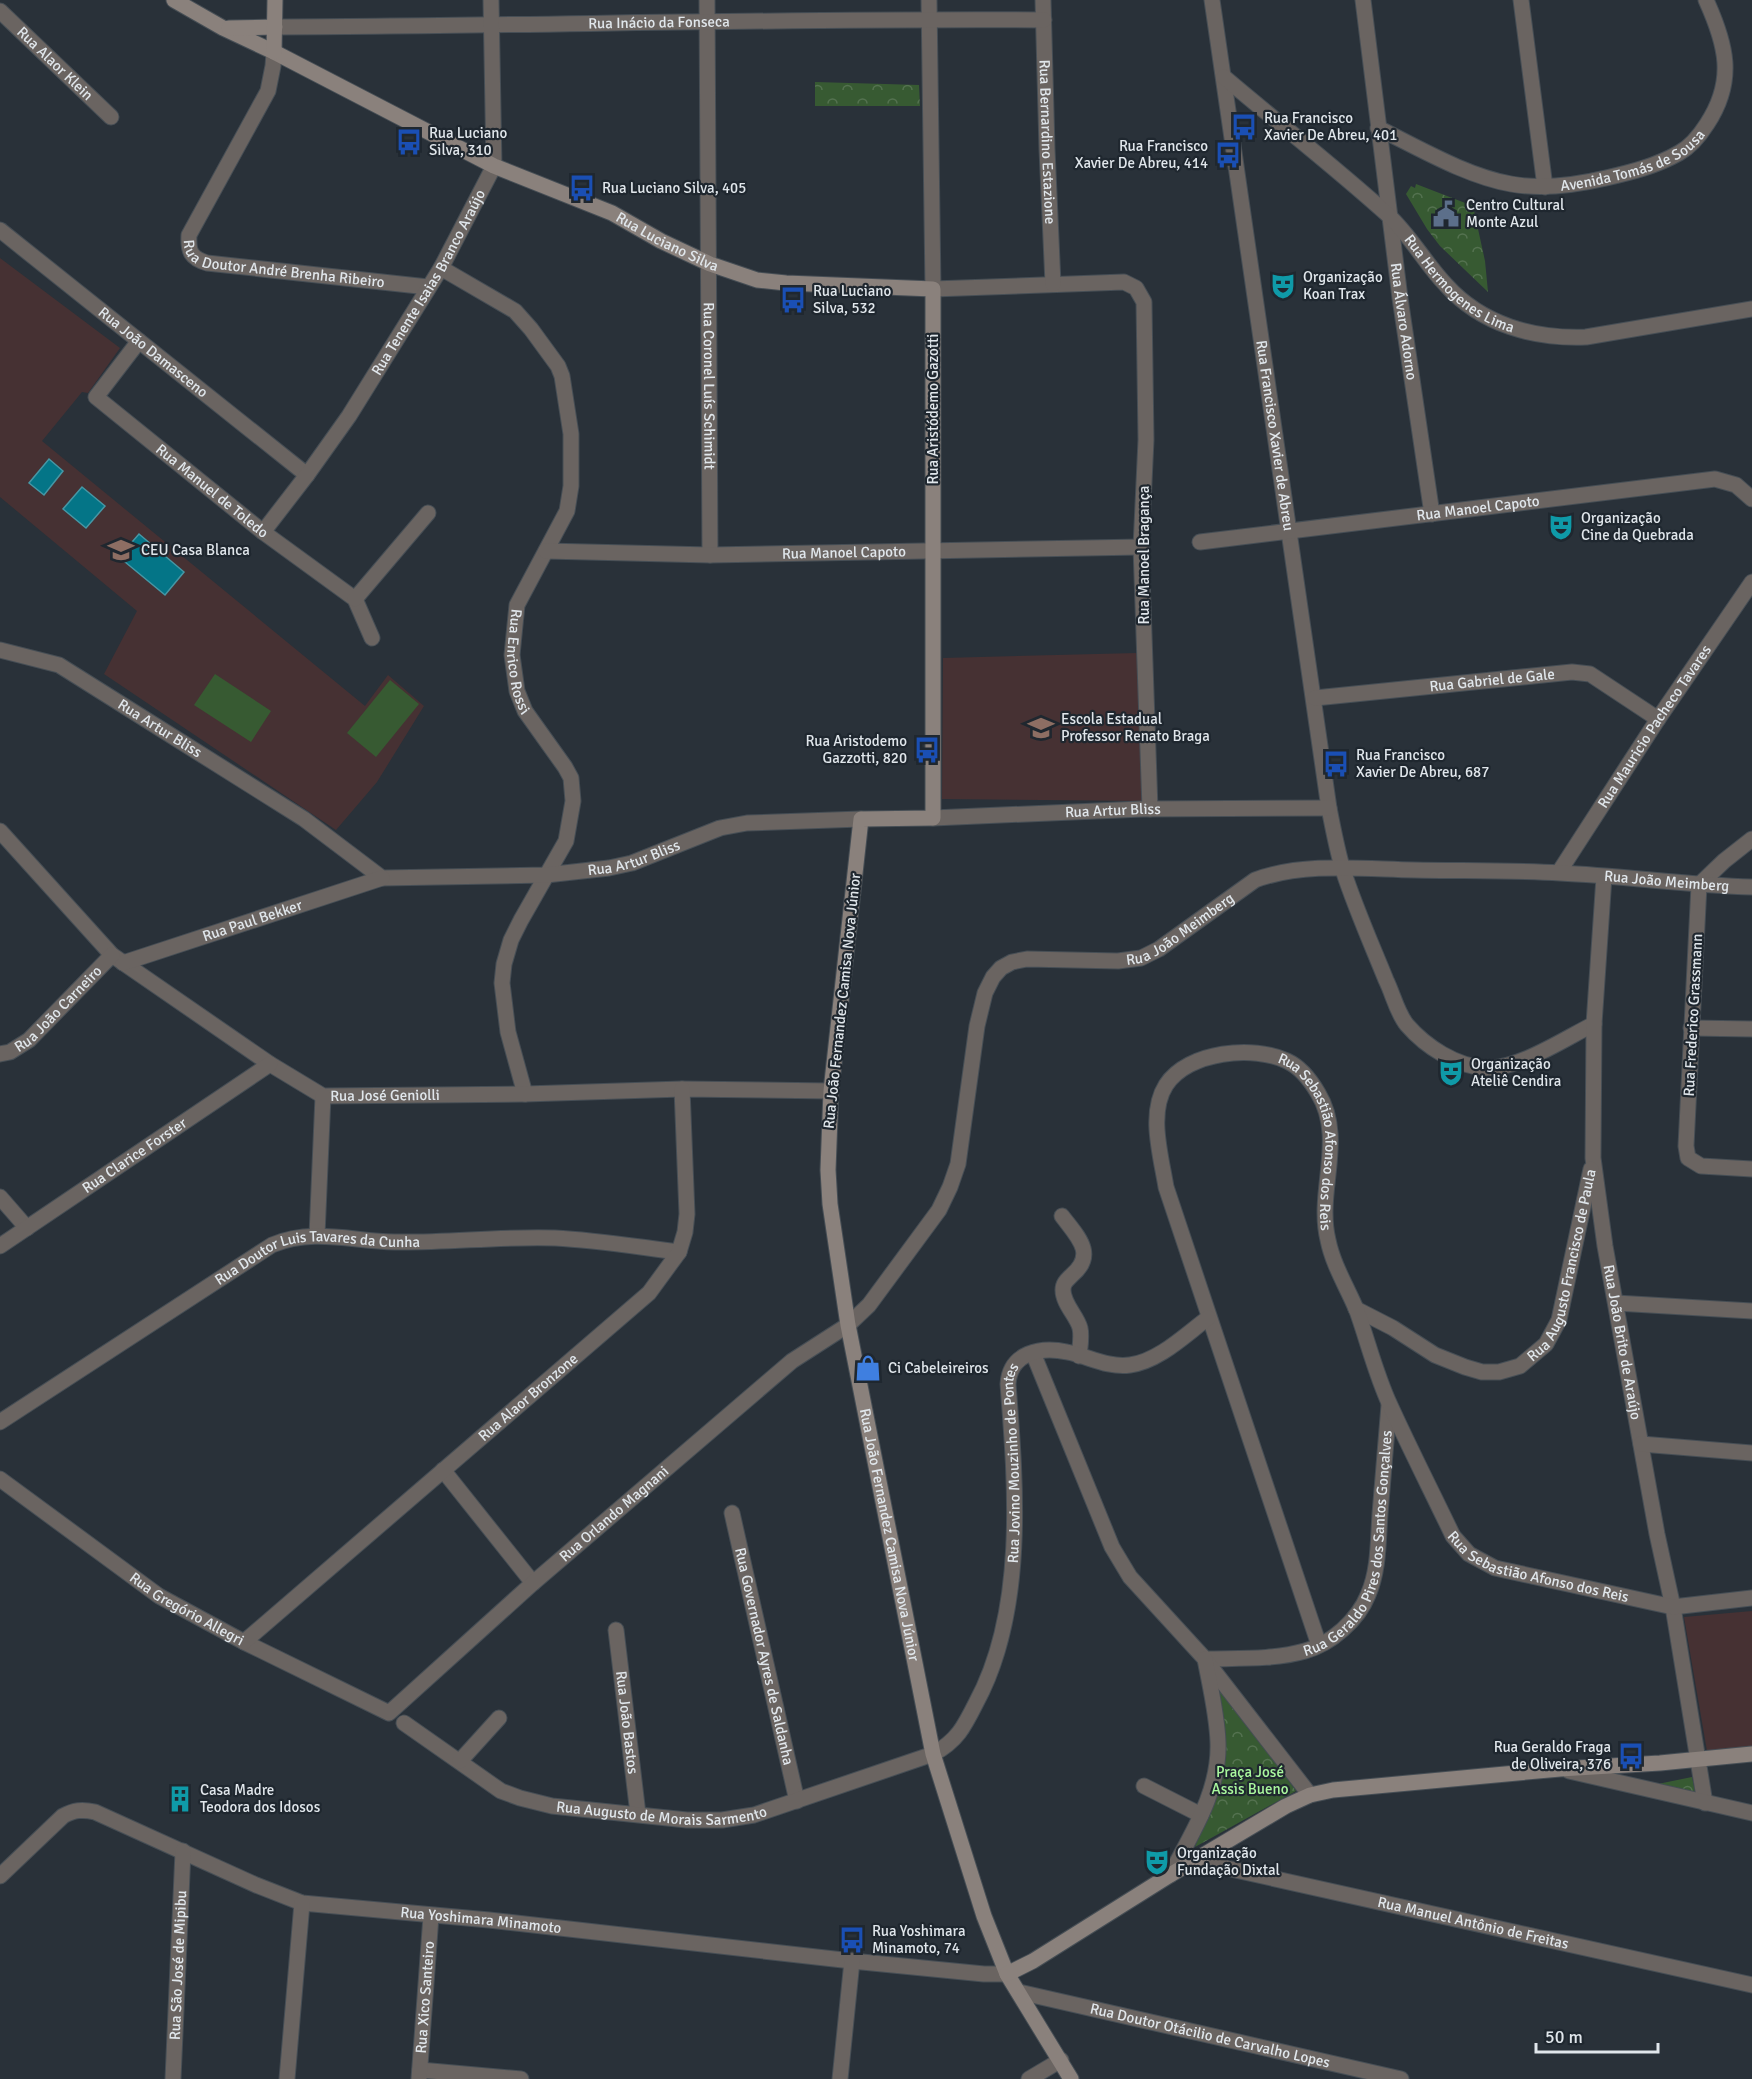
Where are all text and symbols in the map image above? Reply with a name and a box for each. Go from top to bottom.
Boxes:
street label: Rua Inácio da Fonseca [588,12,730,32]
street label: Rua Alaor Klein [13,23,97,104]
street label: Rua Bernardino Estazione [1036,59,1059,225]
place label: Rua Francisco Xavier De Abreu, 401 [1264,109,1397,144]
bus stop icon: Rua Francisco Xavier De Abreu, 401 [1229,112,1259,142]
place label: Rua Luciano Silva, 310 [429,124,507,159]
street label: Avenida Tomás de Sousa [1560,126,1709,195]
bus stop icon: Rua Luciano Silva, 310 [394,127,424,157]
place label: Rua Francisco Xavier De Abreu, 414 [1075,137,1208,172]
bus stop icon: Rua Francisco Xavier De Abreu, 414 [1213,140,1243,170]
bus stop icon: Rua Luciano Silva, 405 [567,173,597,203]
place label: Rua Luciano Silva, 405 [602,179,746,197]
street label: Rua Tenente Isaias Branco Araújo [368,186,489,379]
place label: Centro Cultural Monte Azul [1466,196,1564,231]
public building icon: Centro Cultural Monte Azul [1431,199,1461,229]
street label: Rua Luciano Silva [613,208,721,275]
street label: Rua Hermogenes Lima [1401,231,1517,337]
street label: Rua Doutor André Brenha Ribeiro [180,239,386,291]
street label: Rua Álvaro Adorno [1387,262,1421,381]
place label: Organização Koan Trax [1303,268,1383,303]
theatre icon: Organização Koan Trax [1268,271,1298,301]
place label: Rua Luciano Silva, 532 [813,282,891,317]
bus stop icon: Rua Luciano Silva, 532 [778,285,808,315]
street label: Rua Coronel Luís Schimidt [700,302,719,470]
street label: Rua João Damasceno [95,303,212,401]
street label: Rua Aristódemo Gazotti [924,334,942,484]
street label: Rua Francisco Xavier de Abreu [1252,339,1298,532]
street label: Rua Manuel de Toledo [152,440,272,542]
street label: Rua Manoel Bragança [1135,486,1153,624]
street label: Rua Manoel Capoto [1415,492,1541,524]
place label: Organização Cine da Quebrada [1581,509,1694,544]
theatre icon: Organização Cine da Quebrada [1546,512,1576,542]
school or university icon: CEU Casa Blanca [106,535,136,565]
place label: CEU Casa Blanca [141,541,250,559]
street label: Rua Manoel Capoto [782,542,906,563]
street label: Rua Enrico Rossi [503,608,534,718]
street label: Rua Mauricio Pacheco Tavares [1594,641,1715,811]
street label: Rua Gabriel de Gale [1429,665,1556,695]
street label: Rua Artur Bliss [115,695,206,762]
place label: Escola Estadual Professor Renato Braga [1061,710,1210,745]
school or university icon: Escola Estadual Professor Renato Braga [1026,713,1056,743]
place label: Rua Aristodemo Gazzotti, 820 [806,732,907,767]
bus stop icon: Rua Aristodemo Gazzotti, 820 [912,735,942,765]
place label: Rua Francisco Xavier De Abreu, 687 [1356,746,1489,781]
bus stop icon: Rua Francisco Xavier De Abreu, 687 [1321,749,1351,779]
street label: Rua Artur Bliss [1065,800,1161,821]
street label: Rua Artur Bliss [587,836,683,879]
street label: Rua João Meimberg [1603,867,1730,895]
street label: Rua João Fernandez Camisa Nova Júnior [820,872,864,1130]
street label: Rua João Meimberg [1125,889,1238,969]
street label: Rua Paul Bekker [200,896,305,945]
street label: Rua Frederico Grassmann [1680,933,1706,1097]
street label: Rua João Carneiro [11,962,106,1056]
street label: Rua Sebastião Afonso dos Reis [1276,1049,1339,1232]
place label: Organização Ateliê Cendira [1471,1055,1561,1090]
theatre icon: Organização Ateliê Cendira [1436,1058,1466,1088]
street label: Rua José Geniolli [330,1086,440,1105]
street label: Rua Clarice Forster [79,1114,190,1197]
street label: Rua Augusto Francisco de Paula [1523,1167,1600,1365]
street label: Rua Doutor Luis Tavares da Cunha [211,1227,420,1289]
street label: Rua João Brito de Araújo [1600,1263,1645,1421]
street label: Rua Alaor Bronzone [475,1349,582,1445]
shop icon: Ci Cabeleireiros [853,1353,883,1383]
place label: Ci Cabeleireiros [888,1359,989,1377]
street label: Rua Jovino Mouzinho de Pontes [999,1359,1024,1564]
street label: Rua João Fernandez Camisa Nova Júnior [856,1407,923,1663]
street label: Rua Geraldo Pires dos Santos Gonçalves [1301,1429,1396,1660]
street label: Rua Orlando Magnani [556,1462,672,1565]
street label: Rua Sebastião Afonso dos Reis [1444,1527,1631,1606]
street label: Rua Governador Ayres de Saldanha [731,1546,798,1767]
street label: Rua Gregório Allegri [126,1568,247,1649]
street label: Rua João Bastos [612,1670,642,1775]
place label: Rua Geraldo Fraga de Oliveira, 376 [1494,1738,1611,1773]
bus stop icon: Rua Geraldo Fraga de Oliveira, 376 [1616,1741,1646,1771]
park label: Praça José Assis Bueno [1212,1763,1289,1798]
place label: Casa Madre Teodora dos Idosos [200,1781,321,1816]
building icon: Casa Madre Teodora dos Idosos [165,1784,195,1814]
street label: Rua Augusto de Morais Sarmento [555,1798,769,1829]
place label: Organização Fundação Dixtal [1177,1844,1280,1879]
theatre icon: Organização Fundação Dixtal [1142,1847,1172,1877]
street label: Rua São José de Mipibu [166,1890,190,2040]
street label: Rua Manuel Antônio de Freitas [1376,1893,1571,1953]
street label: Rua Yoshimara Minamoto [400,1903,562,1937]
place label: Rua Yoshimara Minamoto, 74 [872,1922,966,1957]
bus stop icon: Rua Yoshimara Minamoto, 74 [837,1925,867,1955]
street label: Rua Xico Santeiro [412,1940,438,2054]
street label: Rua Doutor Otácilio de Carvalho Lopes [1088,1999,1332,2072]
scale bar [1536,2016,1658,2054]
text: 50 m [1545,2026,1583,2048]

